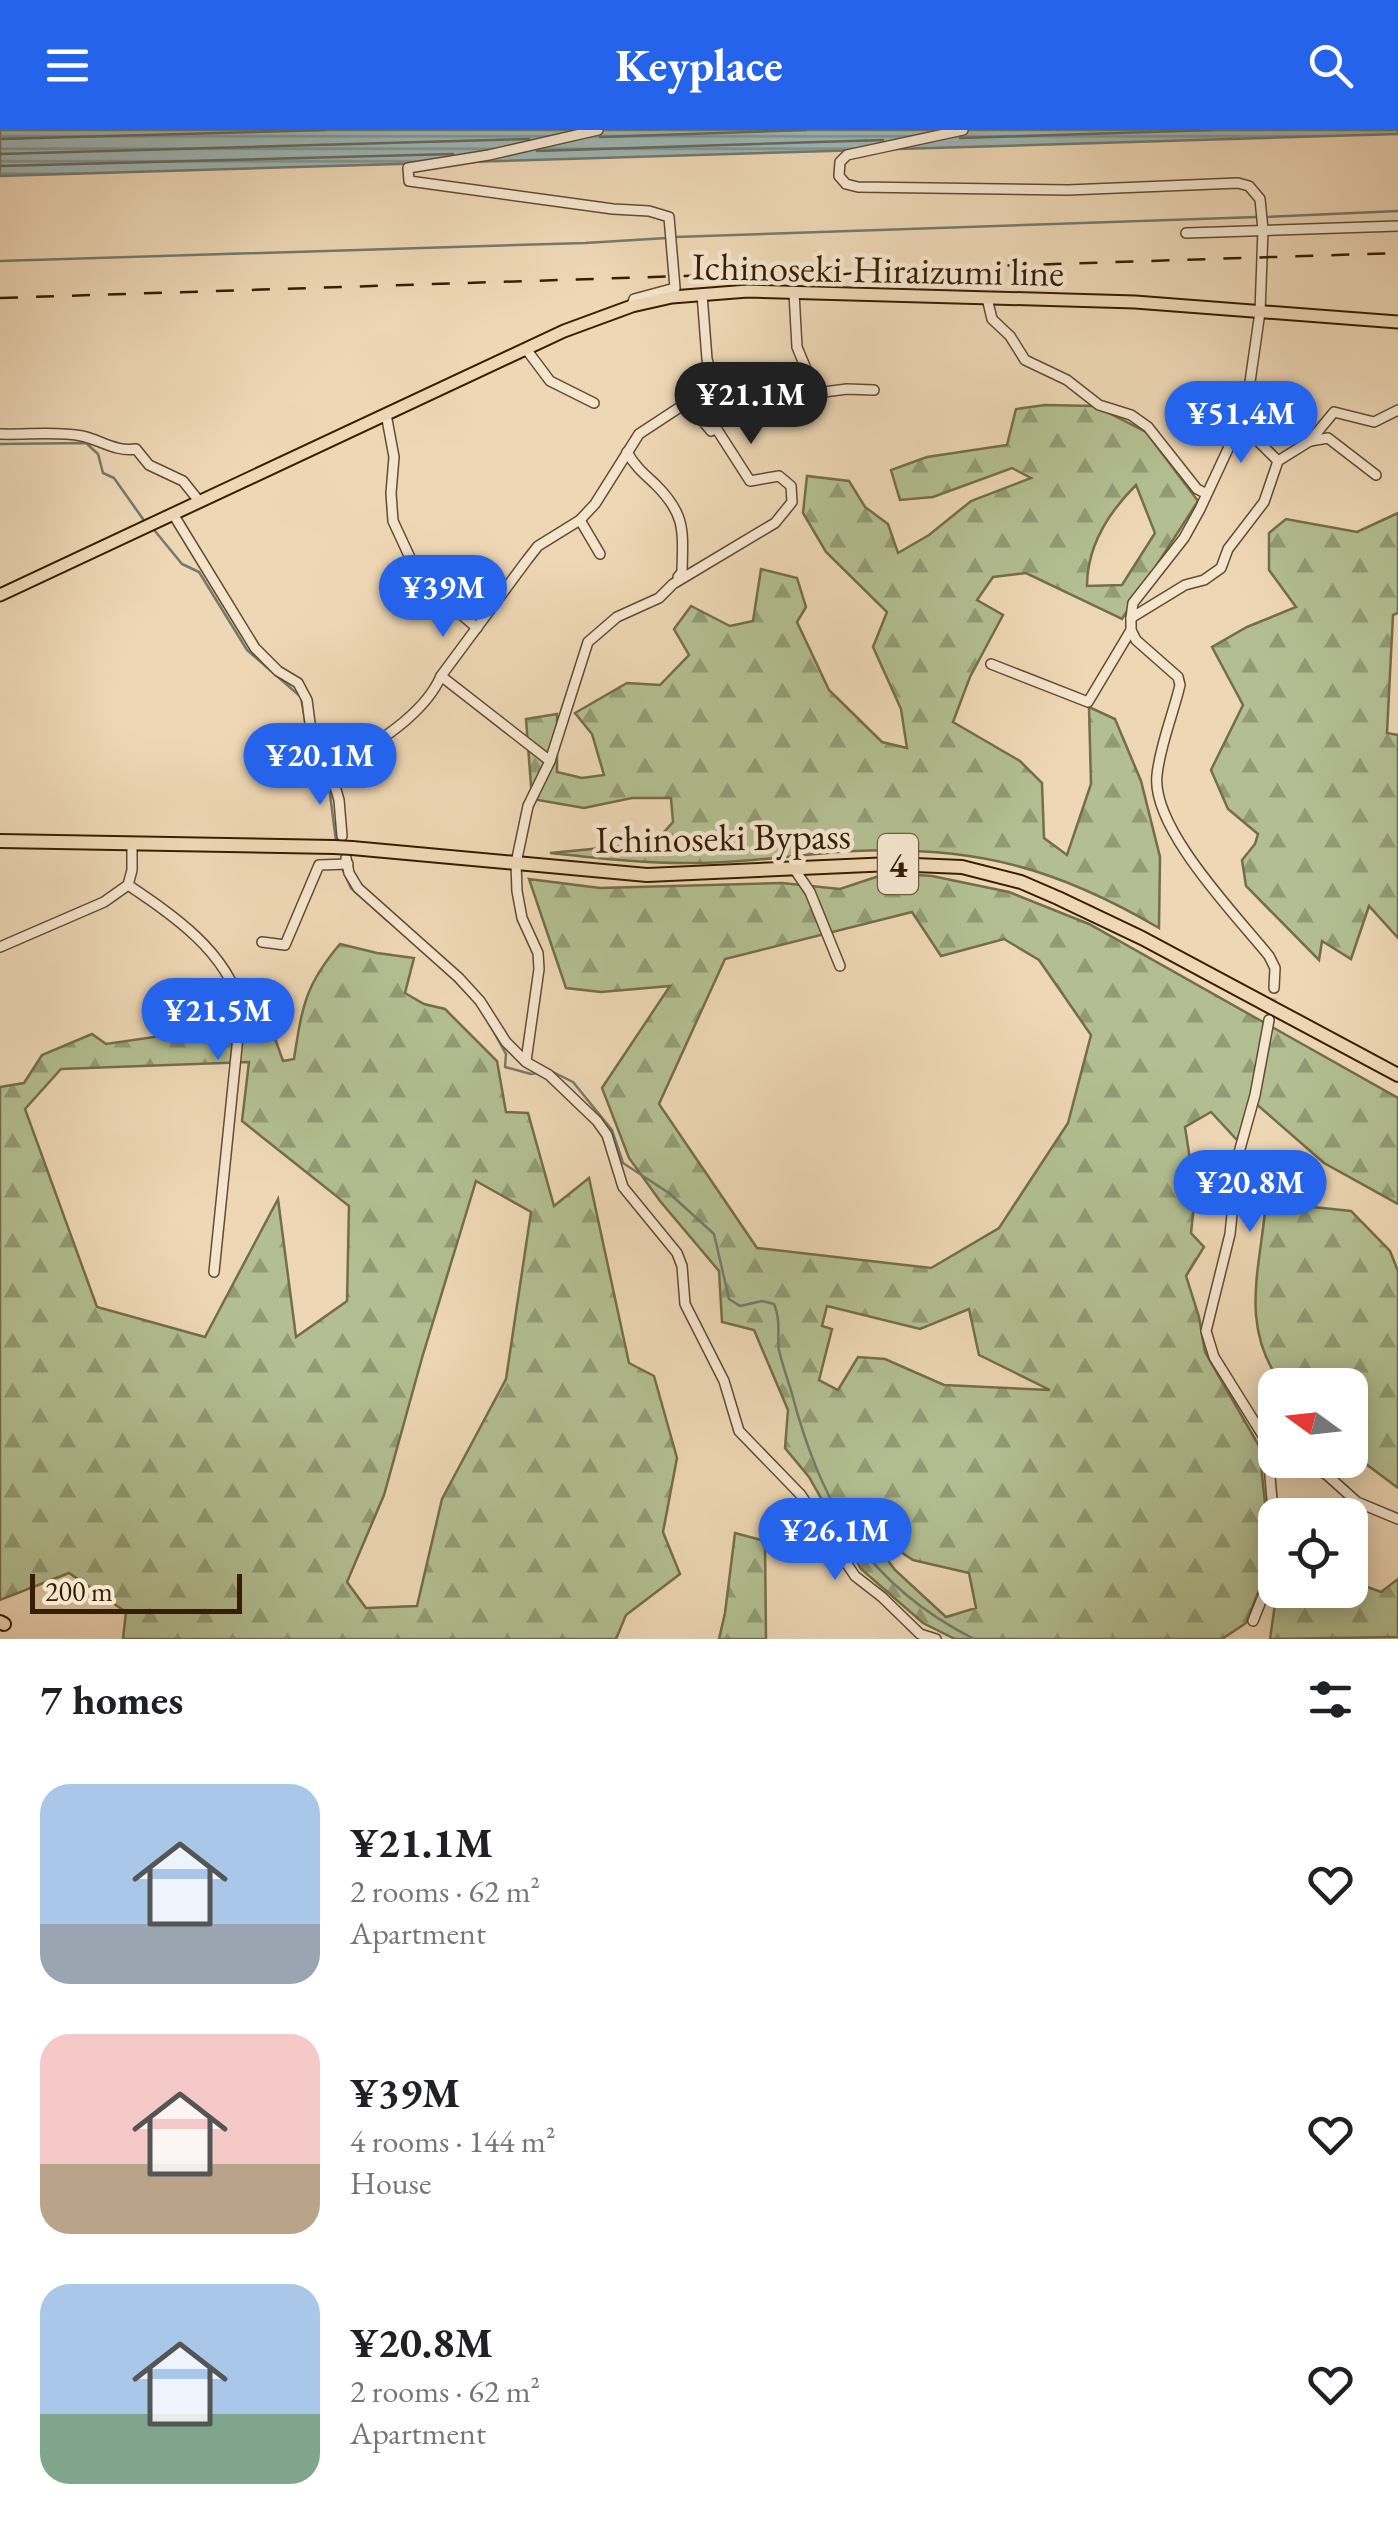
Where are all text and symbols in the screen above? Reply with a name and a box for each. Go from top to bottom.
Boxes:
text: Keyplace [615,36,783,94]
icon: menu [40,38,95,93]
icon: search [1303,38,1358,93]
street label: Ichinoseki-Hiraizumi line [692,241,1064,297]
pin: ¥21.1M [670,362,832,447]
text: ¥21.1M [697,373,805,415]
pin: ¥51.4M [1160,381,1322,466]
text: ¥51.4M [1187,392,1295,434]
pin: ¥39M [384,555,502,640]
text: ¥39M [401,566,485,608]
pin: ¥20.1M [239,723,401,808]
text: ¥20.1M [266,734,374,776]
street label: Ichinoseki Bypass [595,810,851,864]
road number: 4 [878,834,918,894]
pin: ¥21.5M [137,978,299,1063]
text: ¥21.5M [164,989,272,1031]
pin: ¥20.8M [1169,1150,1331,1235]
text: ¥20.8M [1196,1161,1304,1203]
north arrow [1258,1368,1368,1478]
map controls [1258,1368,1368,1608]
pin: ¥26.1M [754,1498,916,1583]
button: locate [1258,1498,1368,1608]
text: ¥26.1M [781,1509,889,1551]
scale bar [30,1569,242,1614]
text: 200 m [45,1573,113,1609]
text: 7 homes [40,1672,183,1727]
icon: filters [1303,1672,1358,1727]
text: ¥21.1M [350,1815,493,1870]
icon: home [120,1824,240,1944]
icon: heart [1303,1857,1358,1912]
text: 2 rooms · 62 m² [350,1870,540,1912]
text: Apartment [350,1912,486,1954]
text: ¥39M [350,2065,460,2120]
icon: home [120,2074,240,2194]
icon: heart [1303,2107,1358,2162]
text: 4 rooms · 144 m² [350,2120,556,2162]
text: House [350,2162,431,2204]
text: ¥20.8M [350,2315,493,2370]
icon: home [120,2324,240,2444]
icon: heart [1303,2357,1358,2412]
text: 2 rooms · 62 m² [350,2370,540,2412]
text: Apartment [350,2412,486,2454]

